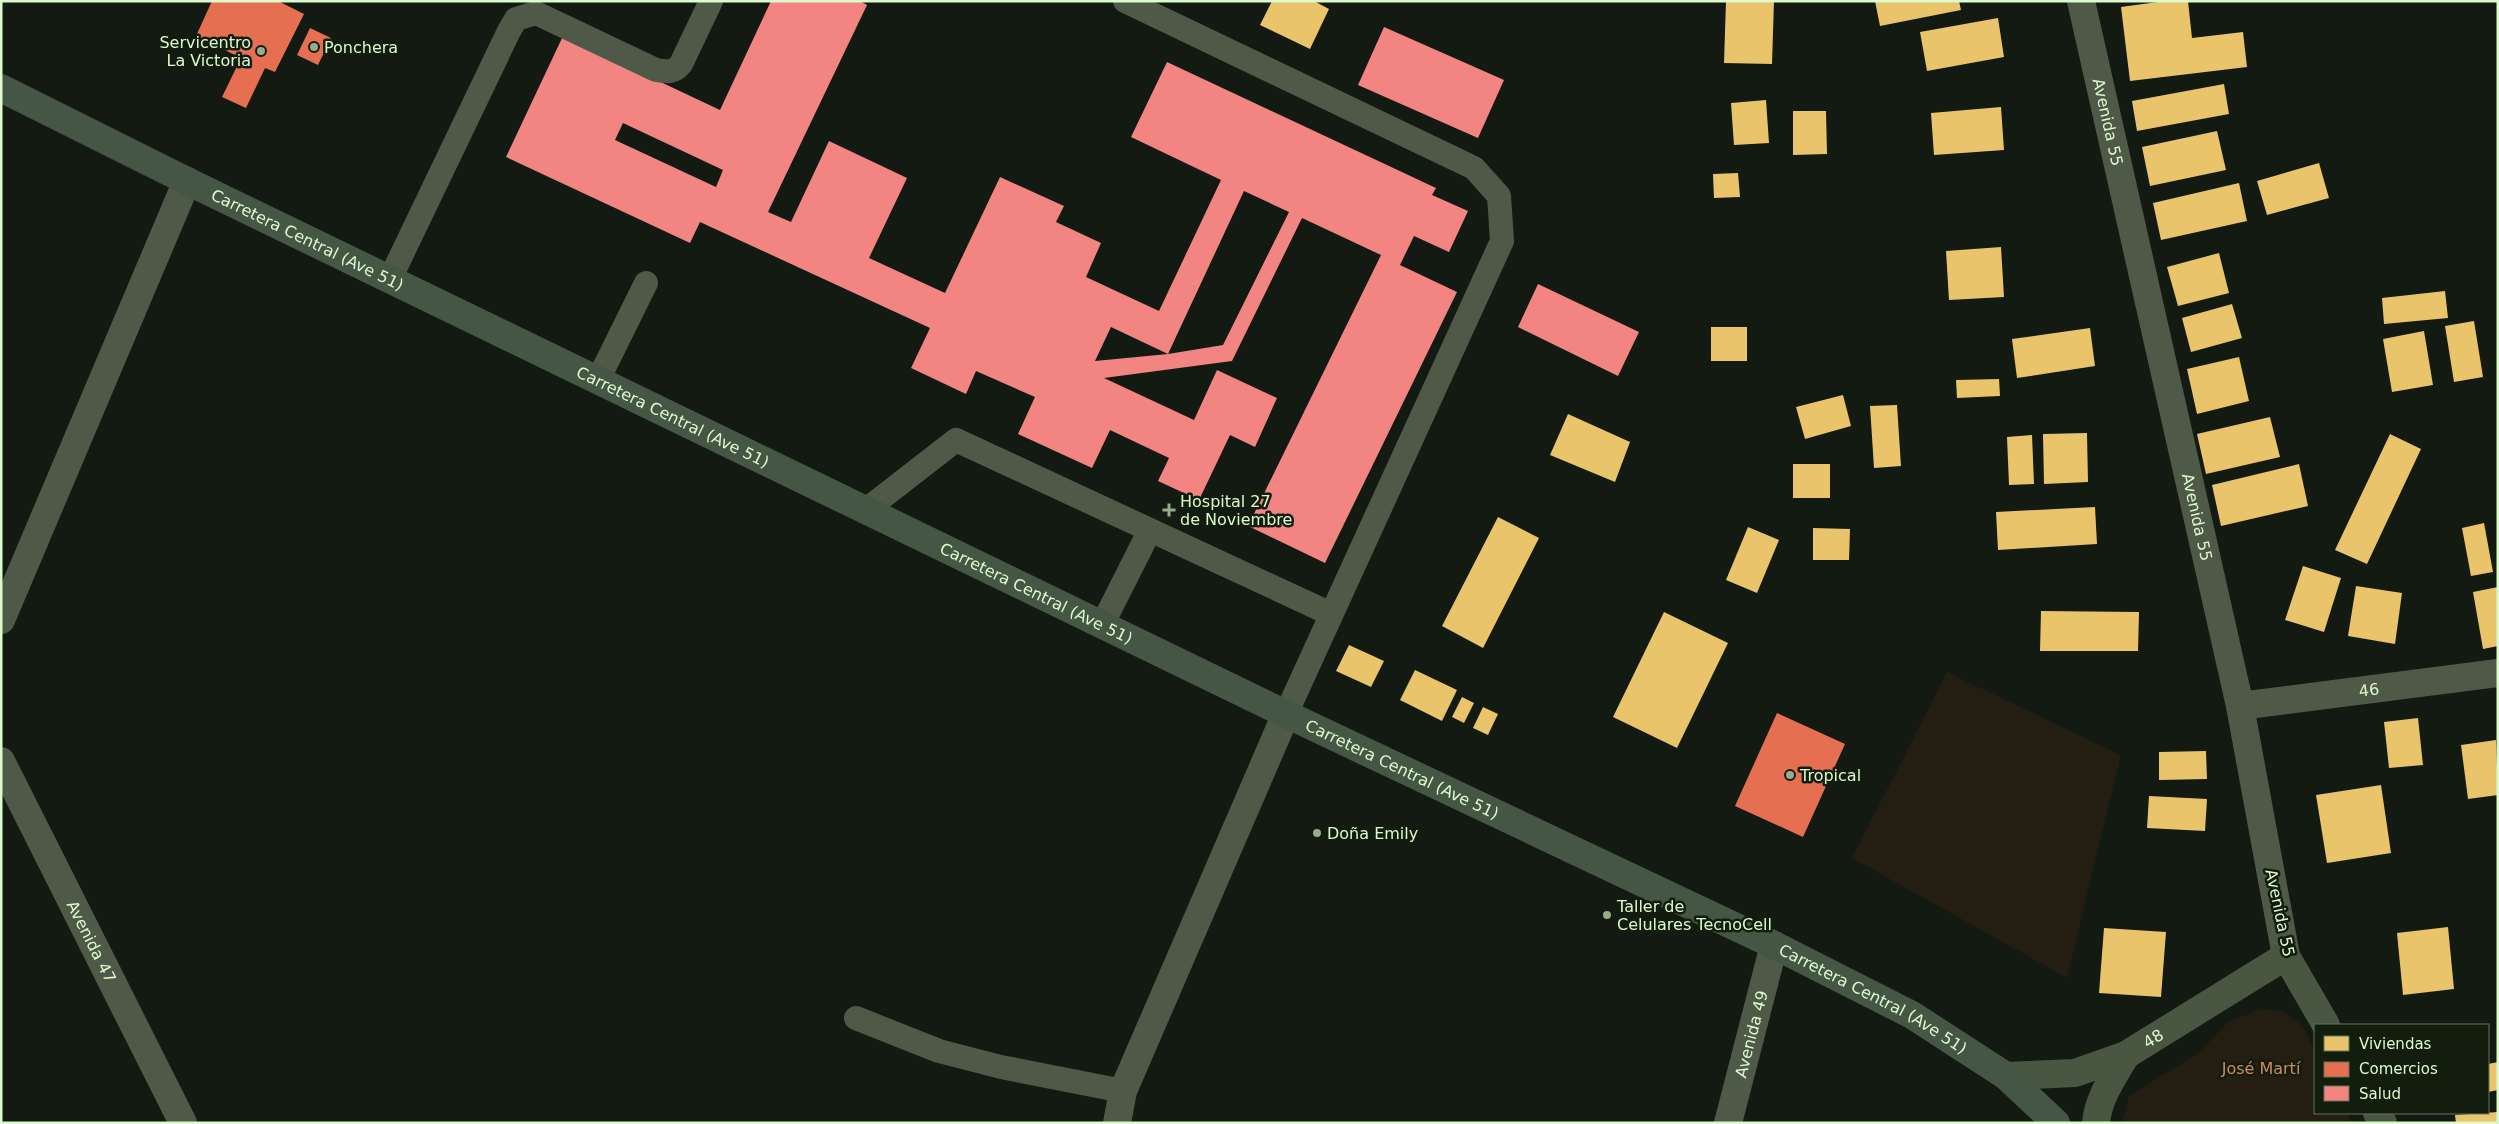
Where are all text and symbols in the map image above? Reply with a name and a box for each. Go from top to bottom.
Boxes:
place label: Servicentro La Victoria [159,33,251,70]
place label: Ponchera [324,38,398,57]
marker: Ponchera [308,41,320,53]
marker: Servicentro La Victoria [255,45,267,57]
street label: Avenida 55 [2089,76,2127,168]
street label: Carretera Central (Ave 51) [208,185,407,294]
street label: Carretera Central (Ave 51) [574,362,772,471]
street label: Avenida 55 [2178,471,2216,563]
place label: Hospital 27 de Noviembre [1180,492,1292,529]
marker: Hospital 27 de Noviembre [1162,503,1176,517]
street label: Carretera Central (Ave 51) [937,538,1136,648]
street label: 46 [2358,679,2380,700]
street label: Carretera Central (Ave 51) [1303,715,1502,823]
place label: Tropical [1799,766,1861,785]
marker: Tropical [1784,769,1796,781]
place label: Doña Emily [1327,824,1418,843]
marker: Doña Emily [1311,827,1323,839]
street label: Avenida 55 [2261,867,2299,959]
street label: Avenida 47 [63,897,120,986]
place label: Taller de Celulares TecnoCell [1616,897,1772,934]
marker: Taller de Celulares TecnoCell [1601,909,1613,921]
street label: Carretera Central (Ave 51) [1776,940,1971,1058]
street label: Avenida 49 [1731,988,1771,1080]
legend [2314,1024,2489,1114]
street label: 48 [2139,1025,2167,1052]
text: Viviendas [2359,1035,2432,1053]
park label: José Martí [2221,1059,2301,1078]
text: Comercios [2359,1060,2438,1078]
text: Salud [2359,1085,2401,1103]

